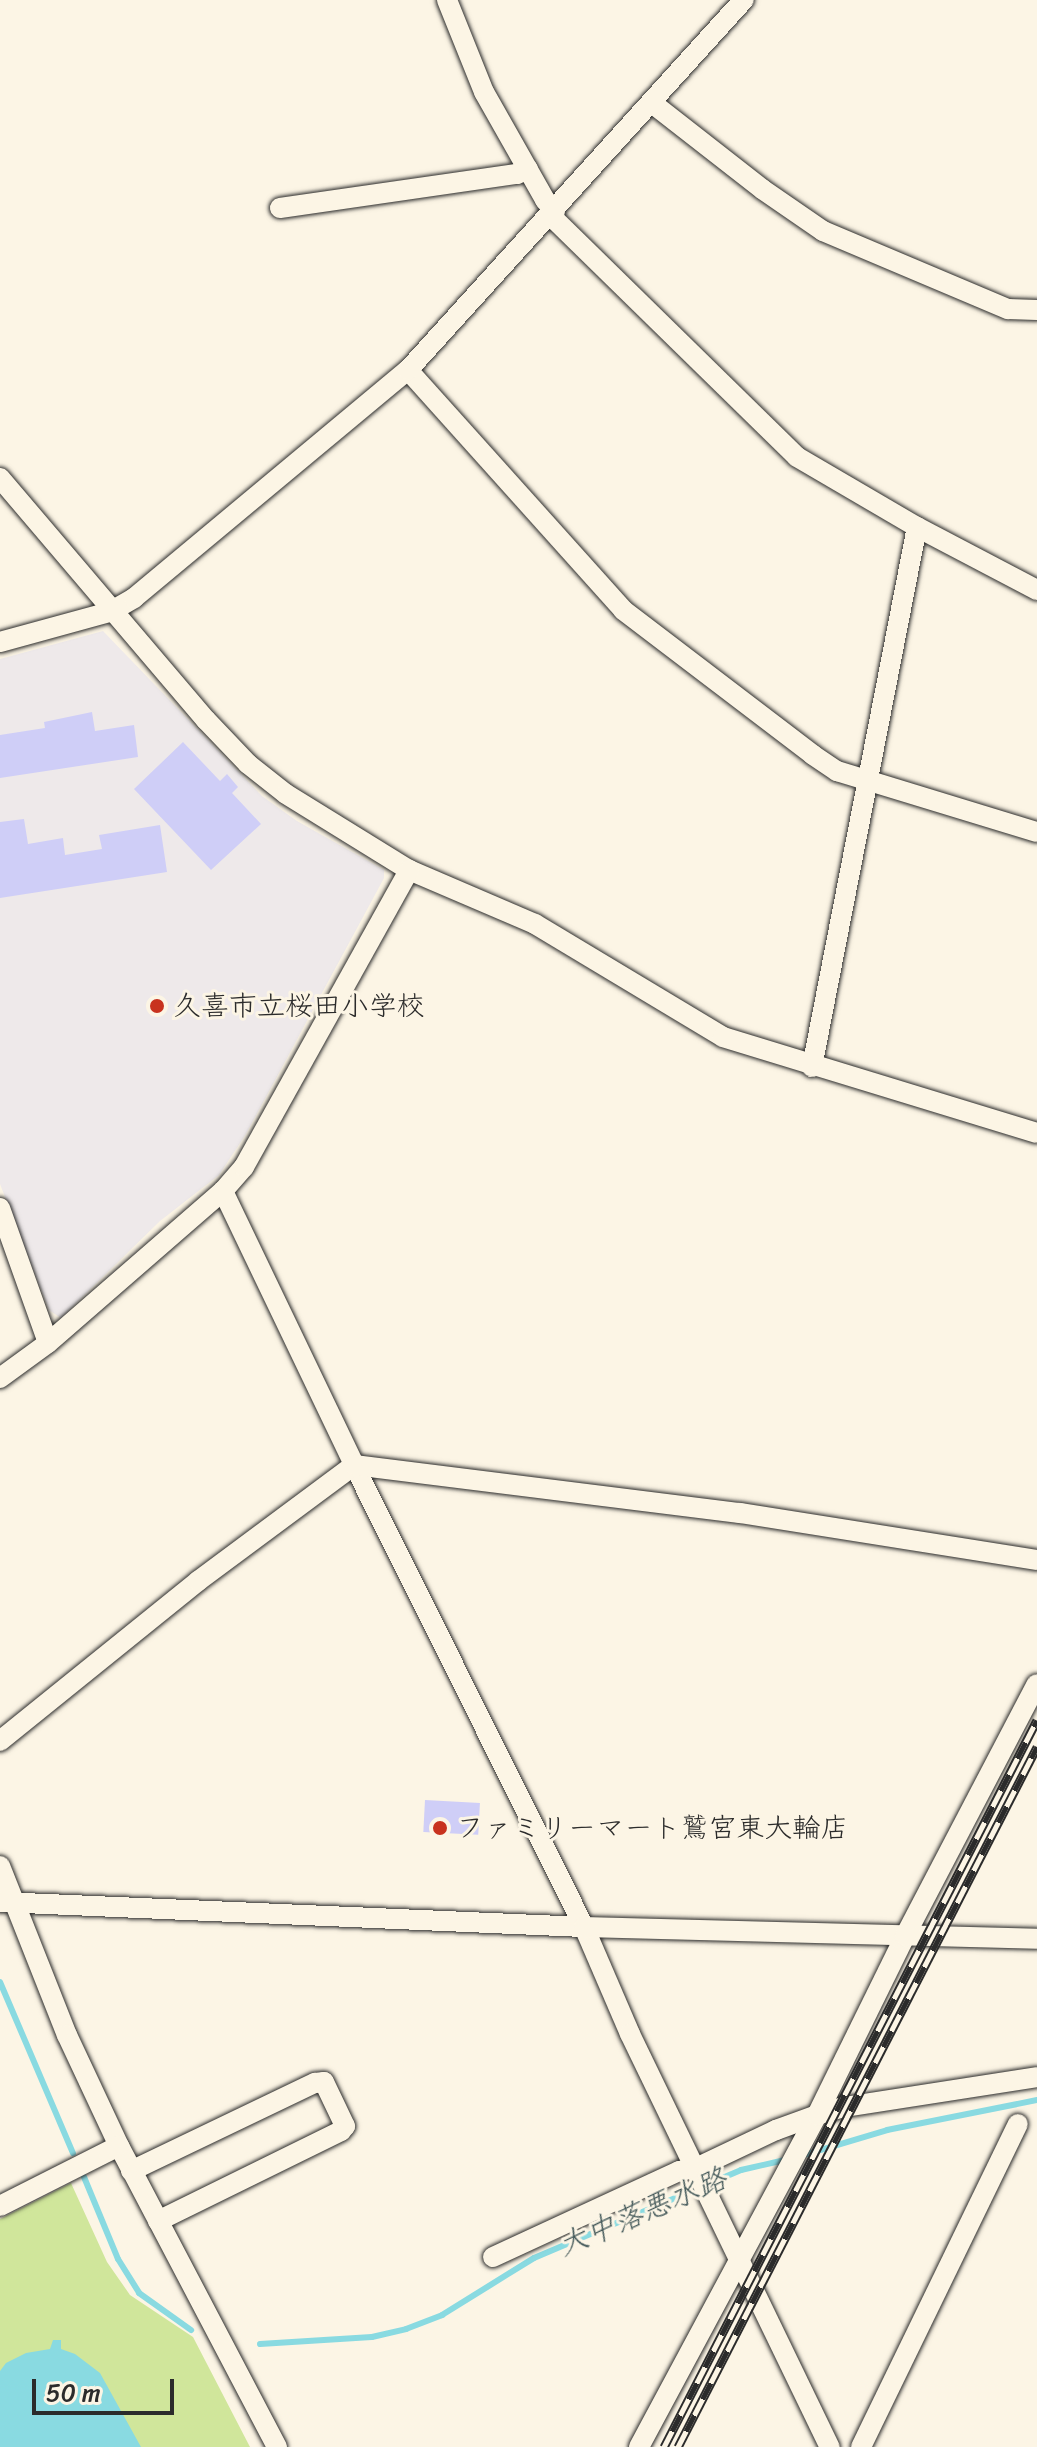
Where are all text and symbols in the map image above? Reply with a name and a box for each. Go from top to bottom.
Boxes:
place label: 久喜市立桜田小学校 [173,989,425,1023]
marker: 久喜市立桜田小学校 [148,997,166,1015]
place label: ファミリーマート鷲宮東大輪店 [456,1811,848,1845]
marker: ファミリーマート鷲宮東大輪店 [431,1819,449,1837]
water label: 大中落悪水路 [552,2160,732,2264]
scale bar [36,2363,178,2413]
text: 50 m [46,2372,101,2414]

